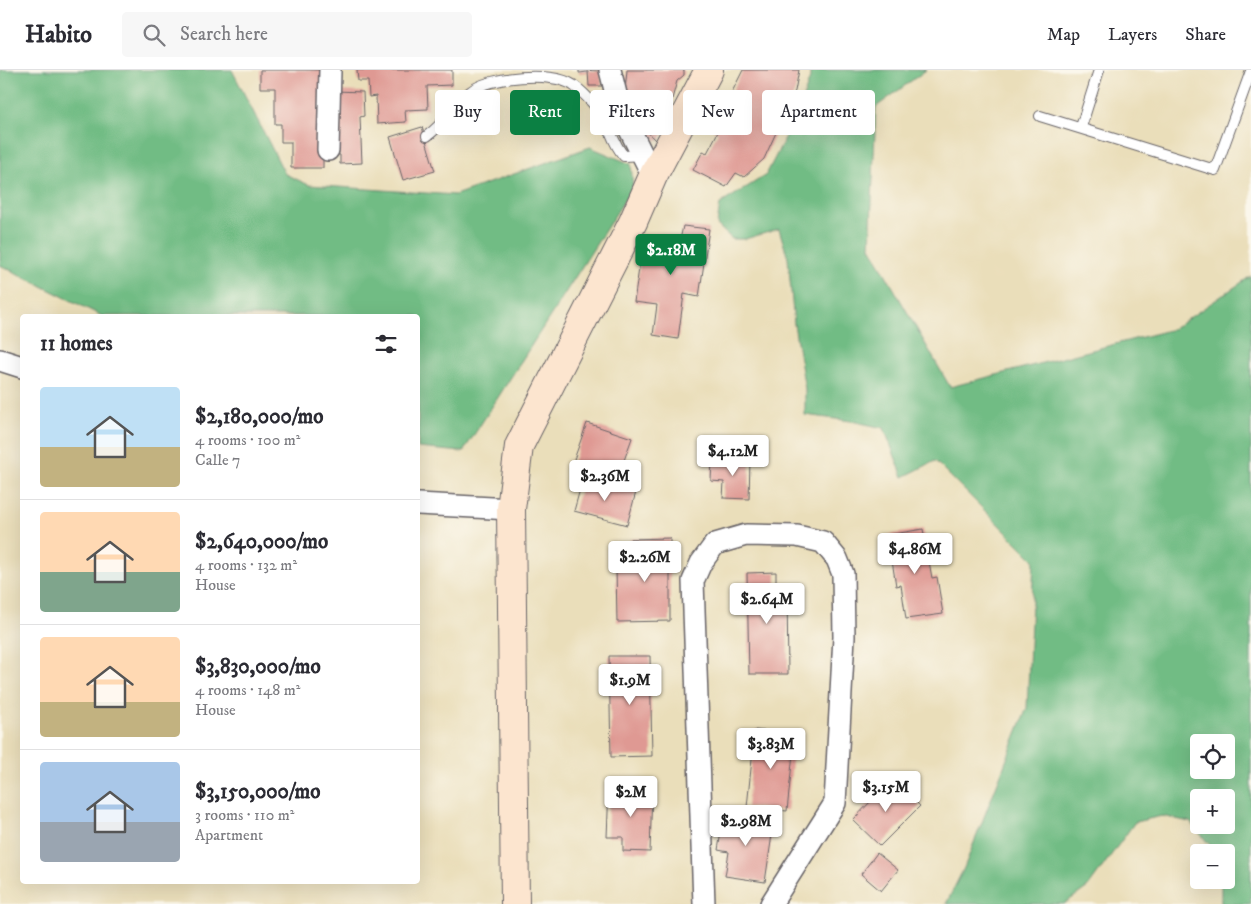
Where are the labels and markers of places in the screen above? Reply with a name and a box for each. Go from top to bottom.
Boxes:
pin: $2.18M [630,234,712,276]
pin: $4.12M [692,434,774,477]
pin: $2.36M [564,460,646,502]
pin: $4.86M [874,532,956,575]
pin: $2.26M [604,540,686,583]
pin: $2.64M [726,582,808,625]
pin: $1.9M [595,664,665,706]
pin: $3.83M [730,728,812,770]
pin: $3.15M [845,770,927,813]
pin: $2M [607,776,655,818]
pin: $2.98M [705,804,787,847]

